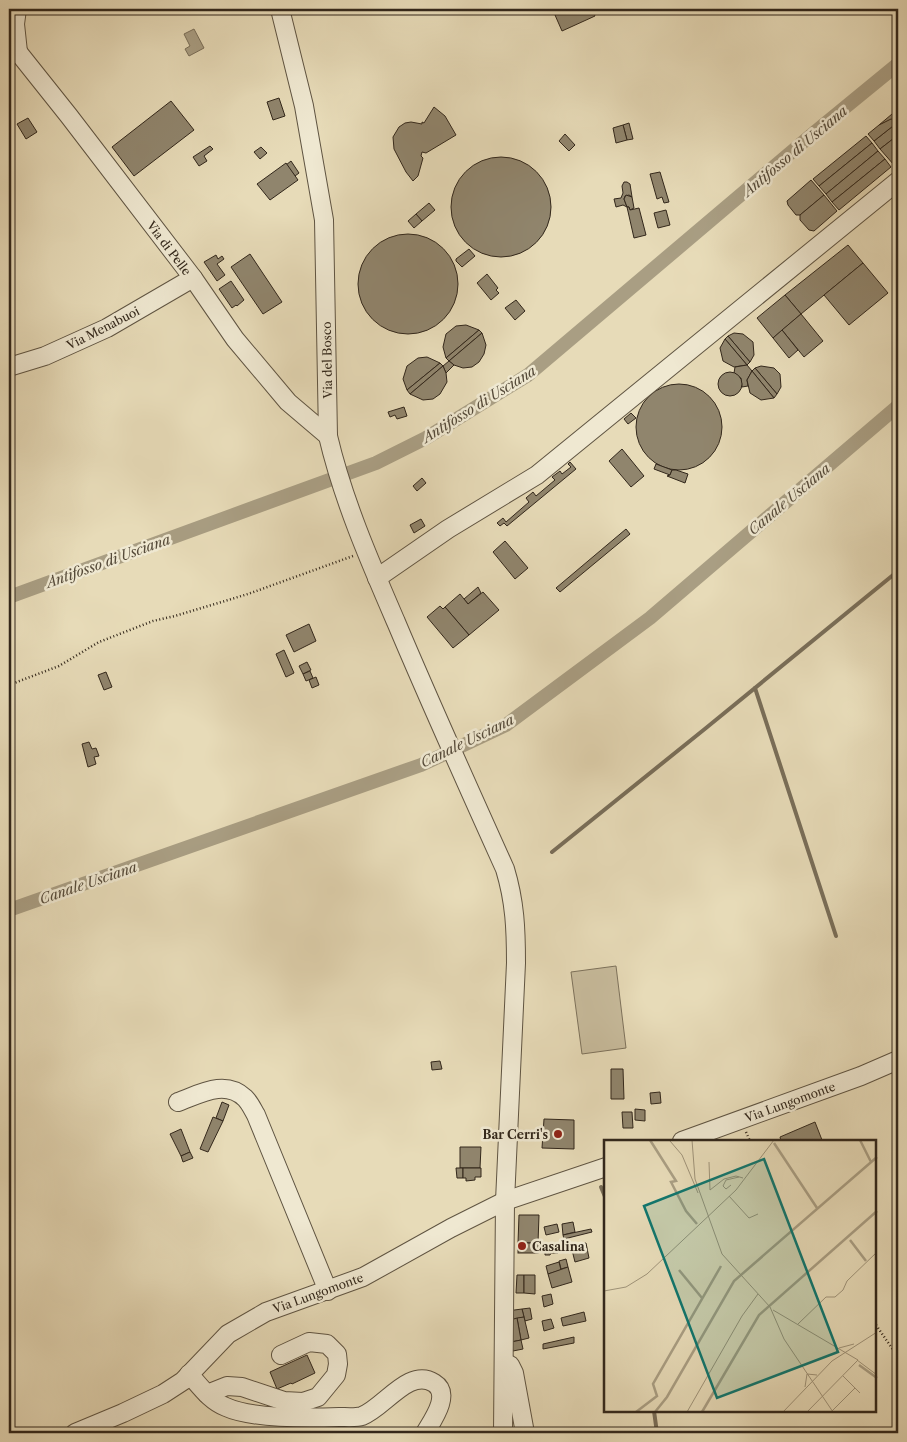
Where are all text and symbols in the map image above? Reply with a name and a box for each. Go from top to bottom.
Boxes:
water label: Antifosso di Usciana [738,102,851,201]
street label: Via di Pelle [143,217,194,278]
street label: Via Menabuoi [63,303,142,353]
street label: Via del Bosco [319,321,335,400]
water label: Antifosso di Usciana [417,361,540,447]
water label: Canale Usciana [744,459,834,539]
water label: Antifosso di Usciana [42,530,173,593]
water label: Canale Usciana [417,710,517,771]
water label: Canale Usciana [37,858,140,908]
street label: Via Lungomonte [742,1079,838,1126]
place label: Bar Cerri's [482,1127,548,1142]
marker: Bar Cerri's [552,1128,564,1140]
inset map [604,1140,877,1412]
place label: Casalina [532,1239,586,1254]
marker: Casalina [516,1240,528,1252]
street label: Via Lungomonte [270,1270,366,1317]

